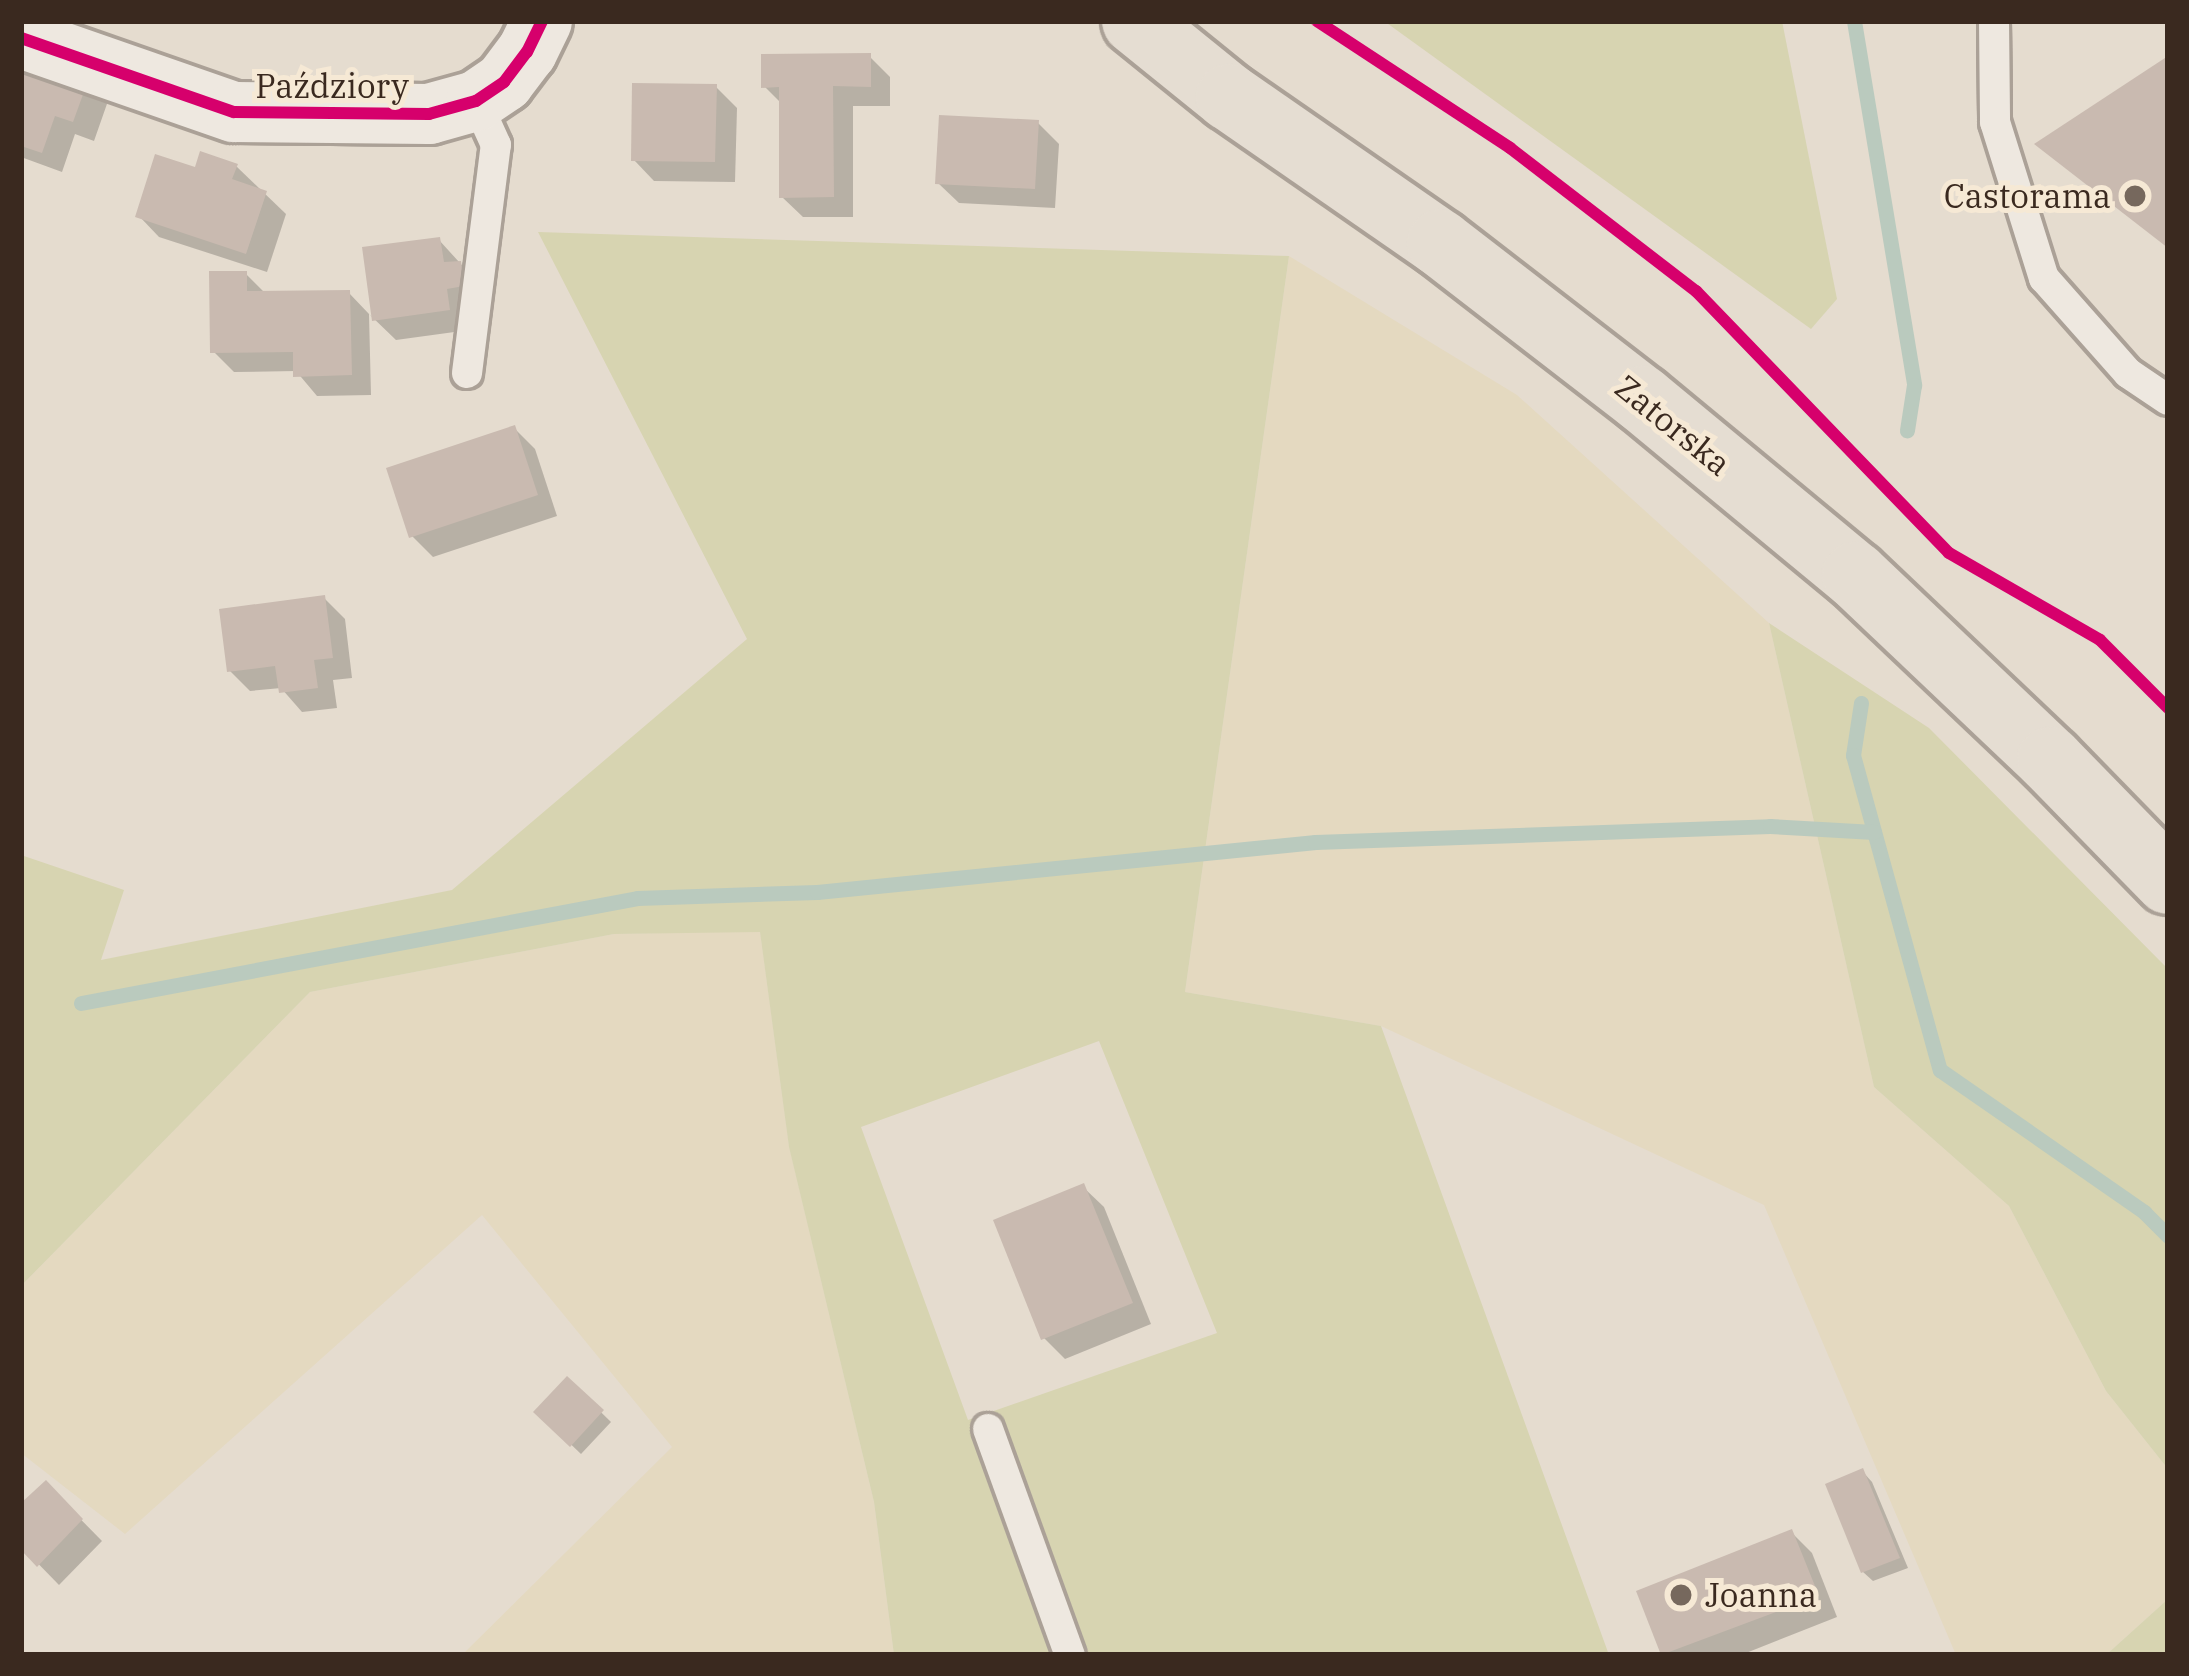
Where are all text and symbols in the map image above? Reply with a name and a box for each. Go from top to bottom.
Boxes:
street label: Paździory [255,66,409,106]
place label: Castorama [1944,176,2111,216]
marker: Castorama [2122,183,2148,209]
street label: Zatorska [1607,367,1739,483]
place label: Joanna [1705,1575,1817,1615]
marker: Joanna [1668,1582,1694,1608]

